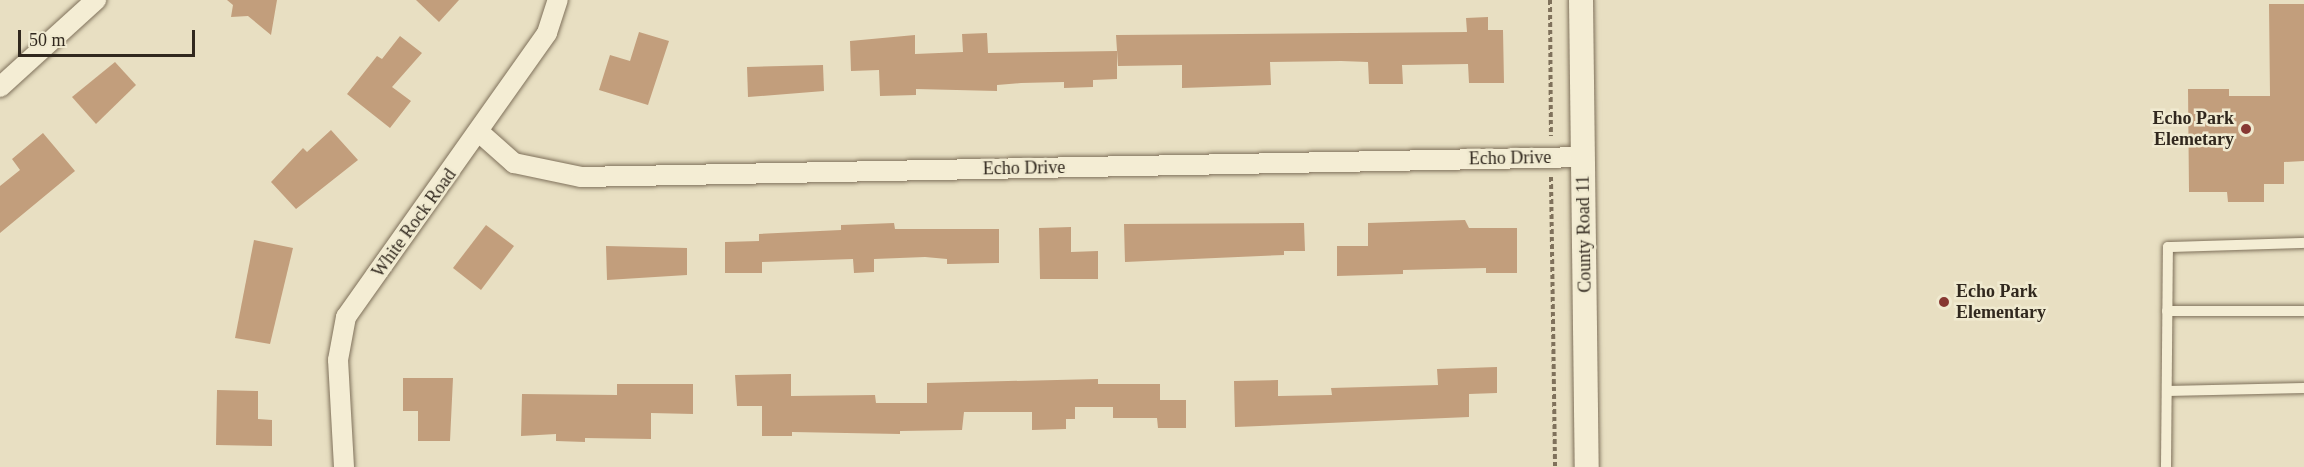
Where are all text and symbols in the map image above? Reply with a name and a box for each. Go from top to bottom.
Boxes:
scale bar [21,18,198,56]
text: 50 m [29,30,66,50]
place label: Echo Park Elemetary [2152,108,2234,150]
marker: Echo Park Elemetary [2239,122,2253,136]
street label: Echo Drive [1469,146,1551,170]
street label: Echo Drive [983,156,1065,180]
street label: White Rock Road [367,164,461,282]
street label: County Road 11 [1572,175,1596,293]
place label: Echo Park Elementary [1956,281,2046,324]
marker: Echo Park Elementary [1937,295,1951,309]

